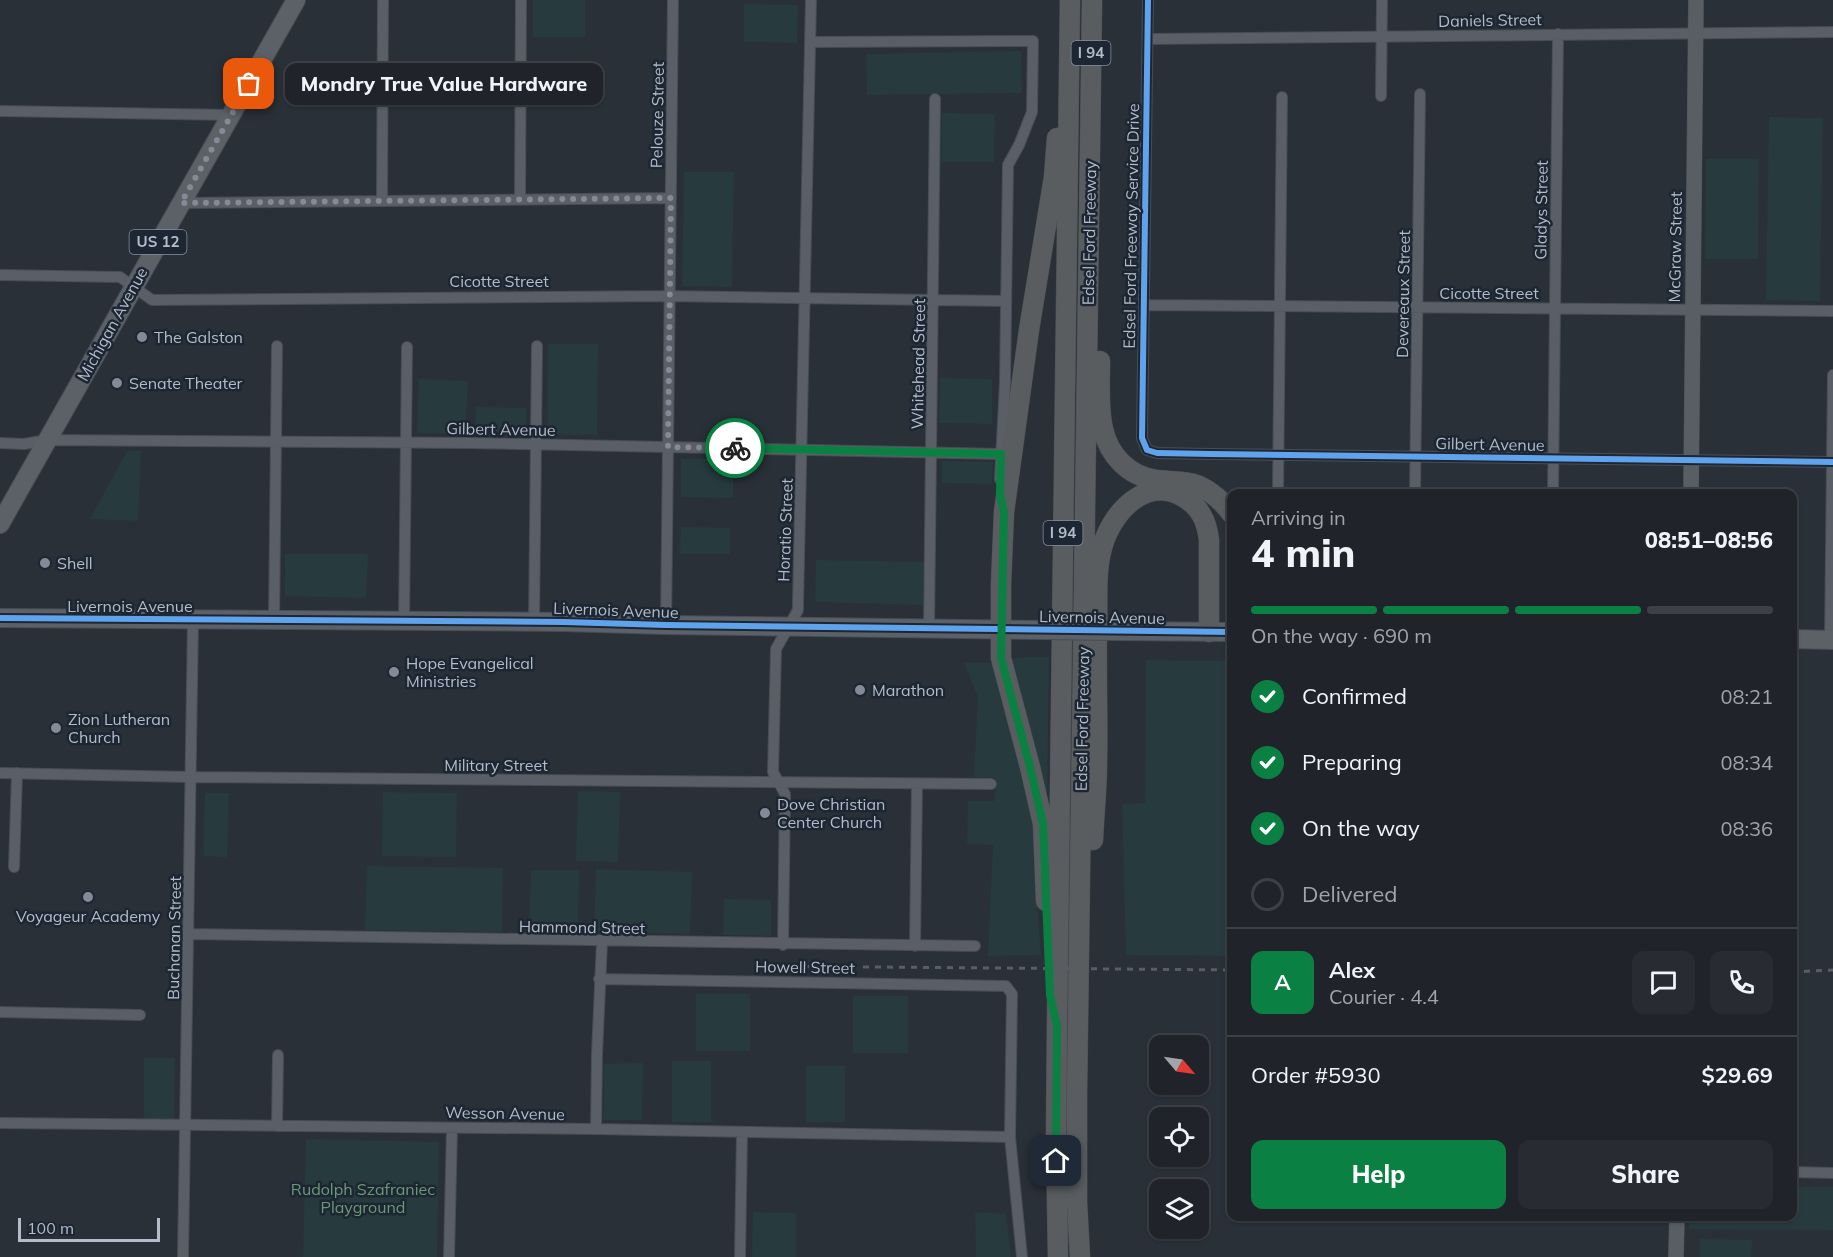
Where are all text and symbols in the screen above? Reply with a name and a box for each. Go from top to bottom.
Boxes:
street label: Daniels Street [1438,9,1542,31]
road number: I 94 [1072,41,1110,65]
pin [223,58,274,109]
street label: Pelouze Street [646,61,668,168]
callout: Mondry True Value Hardware [285,63,603,105]
icon: bag [232,67,265,100]
text: Mondry True Value Hardware [301,71,587,96]
street label: Edsel Ford Freeway Service Drive [1119,103,1143,349]
street label: Edsel Ford Freeway [1078,160,1100,305]
street label: Gladys Street [1530,160,1552,260]
street label: McGraw Street [1664,191,1686,303]
road number: US 12 [130,230,186,254]
street label: Devereaux Street [1392,230,1414,358]
street label: Michigan Avenue [72,264,152,384]
street label: Cicotte Street [449,271,549,291]
street label: Cicotte Street [1439,283,1539,303]
street label: Whitehead Street [907,298,929,430]
place label: The Galston [154,327,243,347]
marker: The Galston [135,330,149,344]
place label: Senate Theater [129,373,243,393]
marker: Senate Theater [110,376,124,390]
street label: Gilbert Avenue [446,418,556,440]
courier [705,418,765,478]
icon: bike [719,432,752,465]
street label: Gilbert Avenue [1435,433,1545,455]
street label: Horatio Street [773,477,797,582]
text: Arriving in [1251,505,1346,530]
road number: I 94 [1044,521,1082,545]
text: 08:51–08:56 [1645,526,1773,554]
text: 4 min [1251,528,1356,577]
place label: Shell [57,553,93,573]
marker: Shell [38,556,52,570]
street label: Livernois Avenue [67,596,193,616]
street label: Livernois Avenue [553,598,679,622]
street label: Livernois Avenue [1039,606,1165,628]
text: On the way · 690 m [1251,623,1432,648]
street label: Edsel Ford Freeway [1071,646,1093,791]
place label: Hope Evangelical Ministries [406,653,534,691]
marker: Hope Evangelical Ministries [387,665,401,679]
place label: Marathon [872,680,944,700]
icon: check [1251,680,1284,713]
text: Confirmed [1302,682,1407,710]
marker: Marathon [853,683,867,697]
text: 08:21 [1720,684,1773,709]
place label: Zion Lutheran Church [68,709,170,747]
marker: Zion Lutheran Church [49,721,63,735]
icon: check [1251,746,1284,779]
text: Preparing [1302,748,1402,776]
text: 08:34 [1720,750,1773,775]
street label: Military Street [444,755,548,775]
place label: Dove Christian Center Church [777,794,885,832]
marker: Dove Christian Center Church [758,806,772,820]
icon: check [1251,812,1284,845]
text: On the way [1302,814,1420,842]
text: 08:36 [1720,816,1773,841]
street label: Buchanan Street [163,876,185,1000]
text: Delivered [1302,880,1397,908]
marker: Voyageur Academy [81,890,95,904]
place label: Voyageur Academy [16,906,161,926]
street label: Hammond Street [519,916,646,938]
button: chat [1632,951,1695,1014]
button: phone [1710,951,1773,1014]
street label: Howell Street [755,956,855,978]
text: Alex [1329,956,1375,984]
text: A [1274,968,1291,996]
text: Courier · 4.4 [1329,984,1439,1009]
north arrow [1149,1035,1209,1095]
map controls [1149,1035,1209,1239]
text: Order #5930 [1251,1061,1381,1089]
text: $29.69 [1702,1061,1773,1089]
street label: Wesson Avenue [445,1102,565,1124]
button: locate [1149,1107,1209,1167]
pin [1030,1135,1081,1186]
button: Help [1251,1140,1506,1209]
button: Share [1518,1140,1773,1209]
icon: home [1039,1144,1072,1177]
park label: Rudolph Szafraniec Playground [291,1179,435,1217]
button: layers [1149,1179,1209,1239]
scale bar [18,1215,160,1242]
text: 100 m [27,1218,74,1238]

